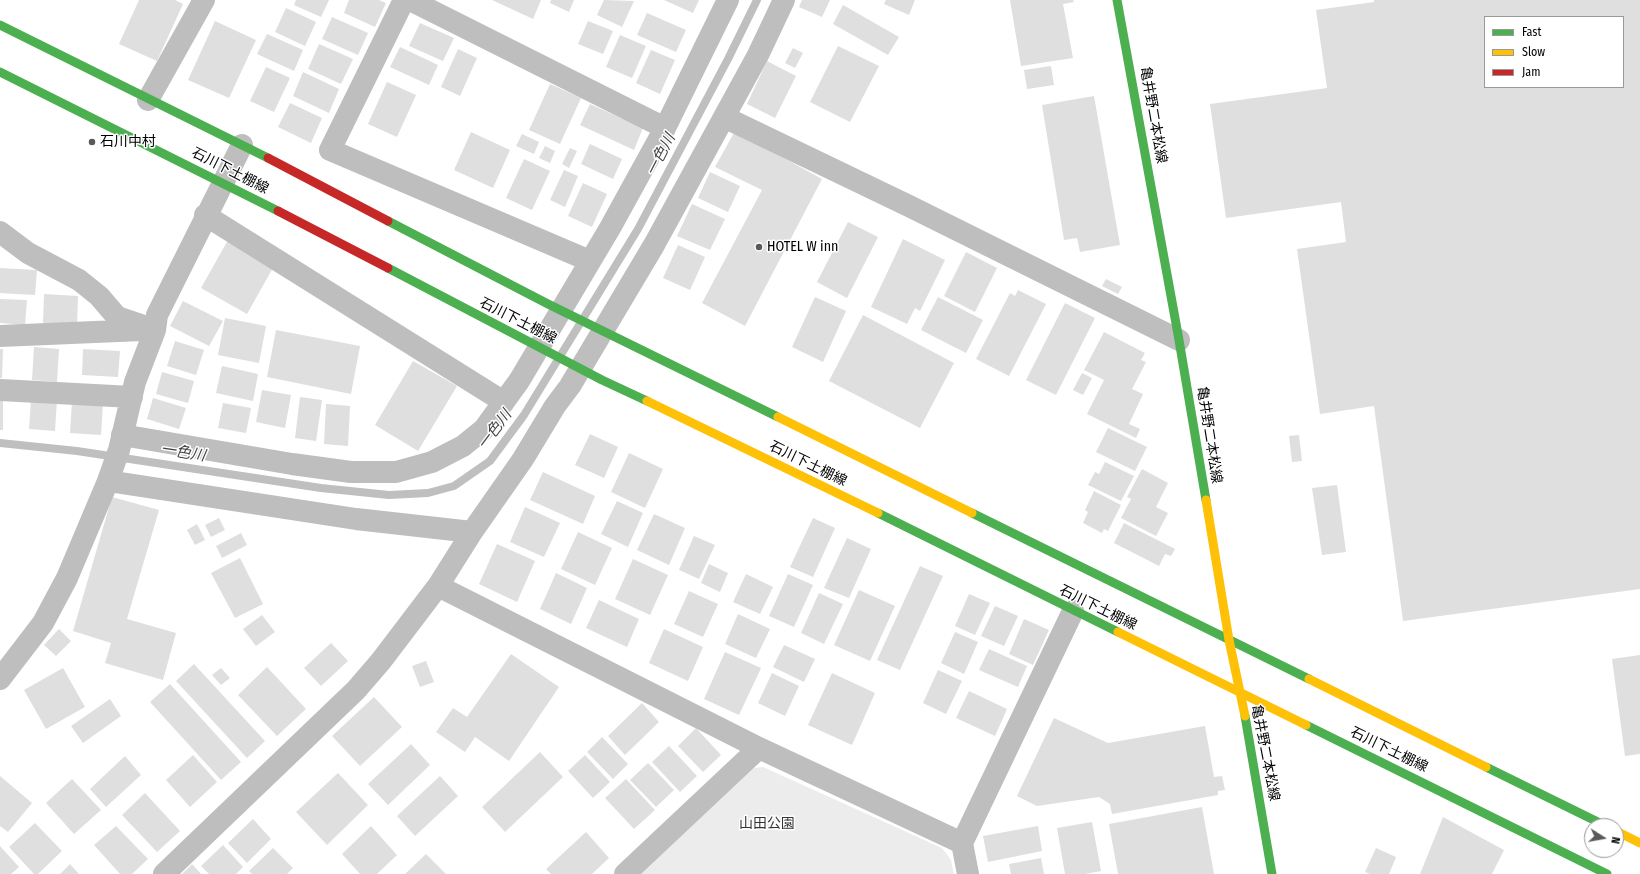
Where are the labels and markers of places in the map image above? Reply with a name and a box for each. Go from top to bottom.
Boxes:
place label: 石川中村 [100,134,156,150]
marker: 石川中村 [87,137,97,147]
place label: HOTEL W inn [767,239,838,255]
marker: HOTEL W inn [754,242,764,252]

